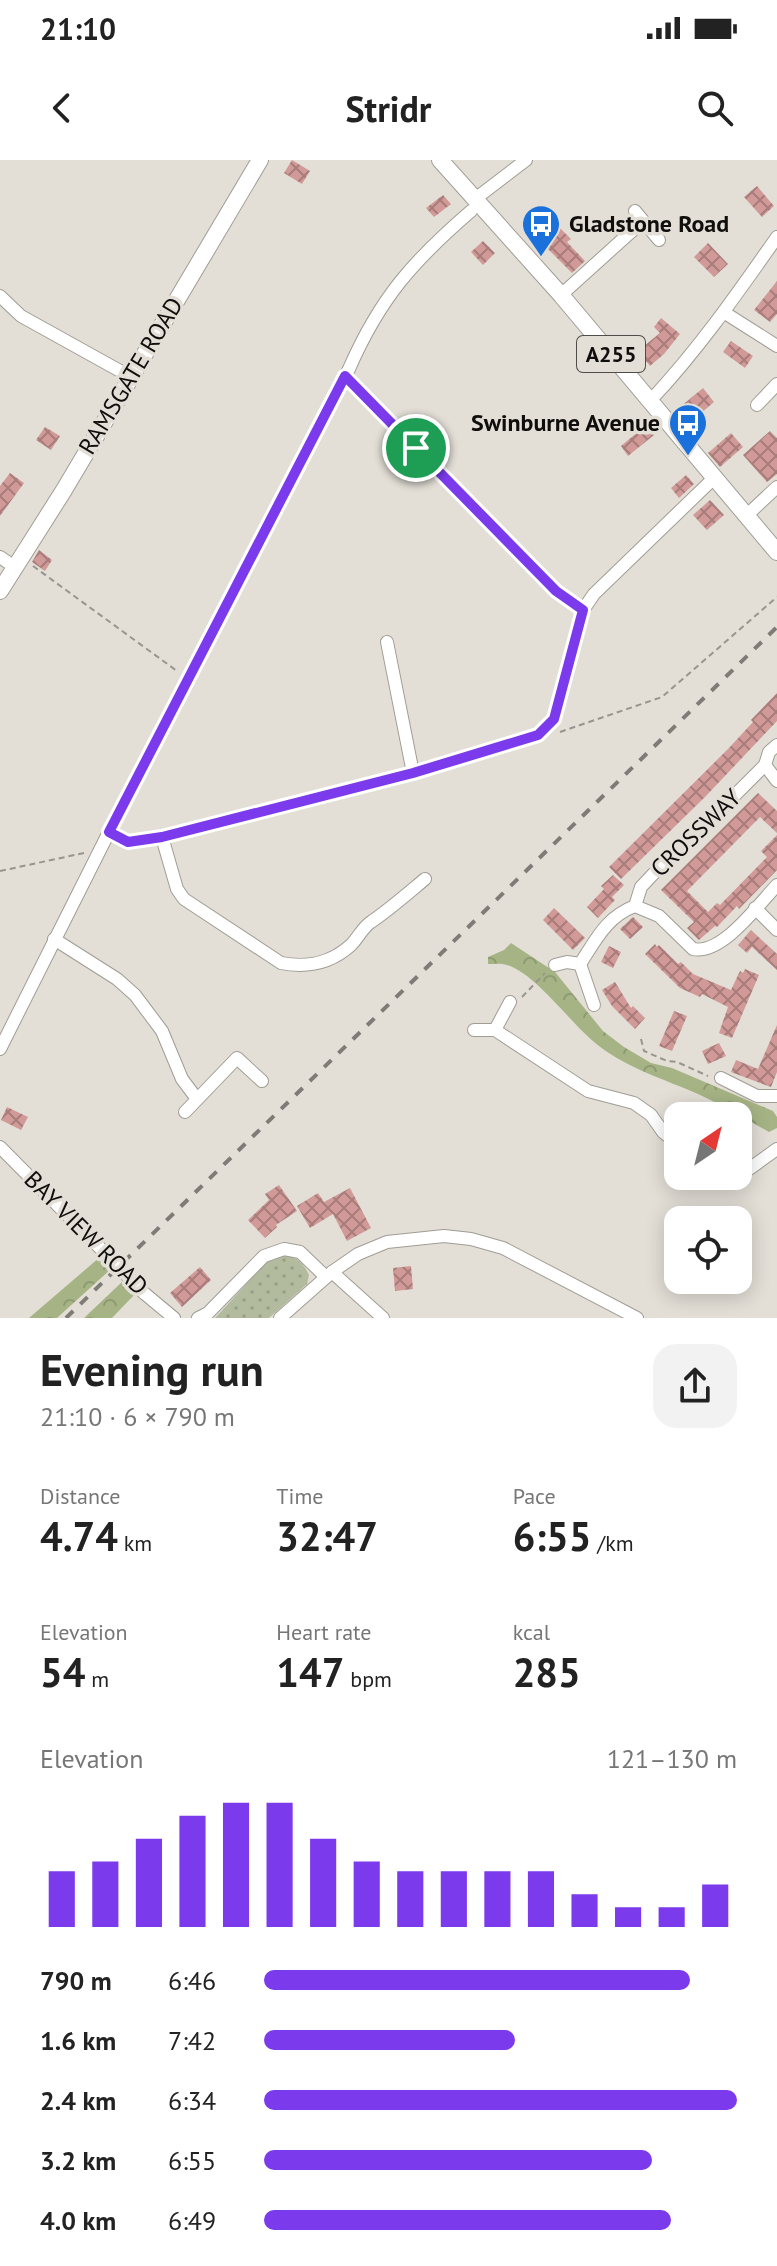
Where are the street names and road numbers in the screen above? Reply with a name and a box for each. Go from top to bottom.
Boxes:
street label: RAMSGATE ROAD [71,292,190,460]
road number: A255 [577,336,645,372]
street label: CROSSWAY [644,782,748,883]
street label: BAY VIEW ROAD [18,1164,155,1301]

